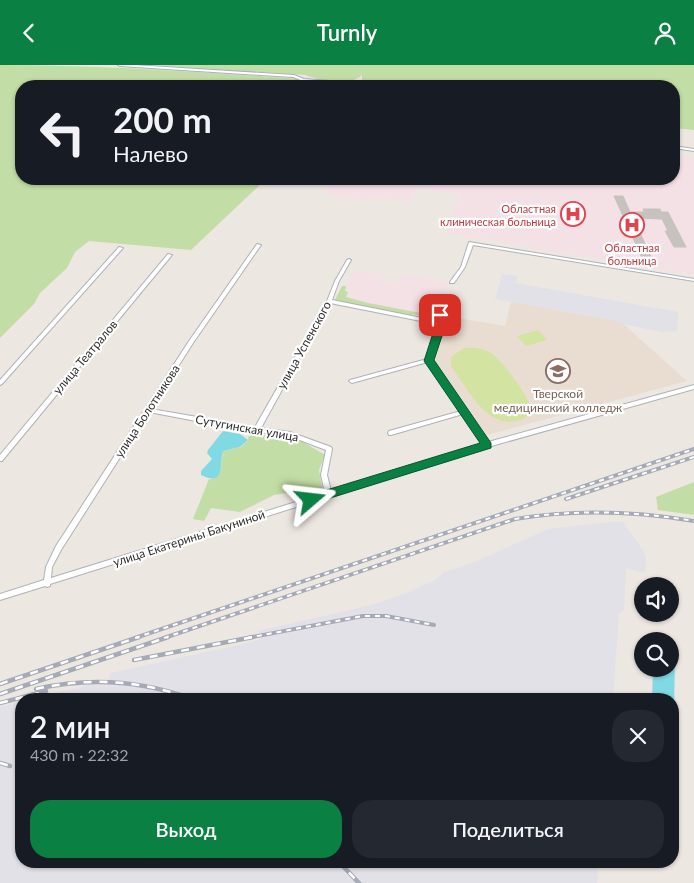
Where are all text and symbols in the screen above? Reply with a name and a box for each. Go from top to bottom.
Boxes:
icon: back [15,19,43,47]
text: Turnly [317,19,377,46]
icon: person [651,19,679,47]
text: 200 m [113,98,212,140]
icon: left [30,100,95,165]
text: Налево [113,140,188,167]
hospital icon: Областная клиническая больница [560,201,586,227]
place label: Областная клиническая больница [440,202,556,228]
hospital icon: Областная больница [619,212,645,238]
place label: Областная больница [605,241,659,267]
pin [419,294,461,336]
street label: улица Успенского [274,298,334,391]
icon: arrive [426,301,454,329]
street label: улица Театралов [50,317,120,397]
school or university icon: Тверской медицинский колледж [545,358,571,384]
street label: улица Болотникова [111,362,183,460]
place label: Тверской медицинский колледж [494,386,623,415]
street label: Сутугинская улица [194,412,300,444]
position arrow [284,473,336,525]
street label: улица Екатерины Бакуниной [111,506,267,570]
map controls [634,577,679,677]
button: sound [634,577,679,622]
button: search [634,632,679,677]
text: 2 мин [30,708,111,744]
button: close [612,710,664,762]
text: 430 m · 22:32 [30,745,129,764]
button: Выход [30,800,342,858]
button: Поделиться [352,800,664,858]

